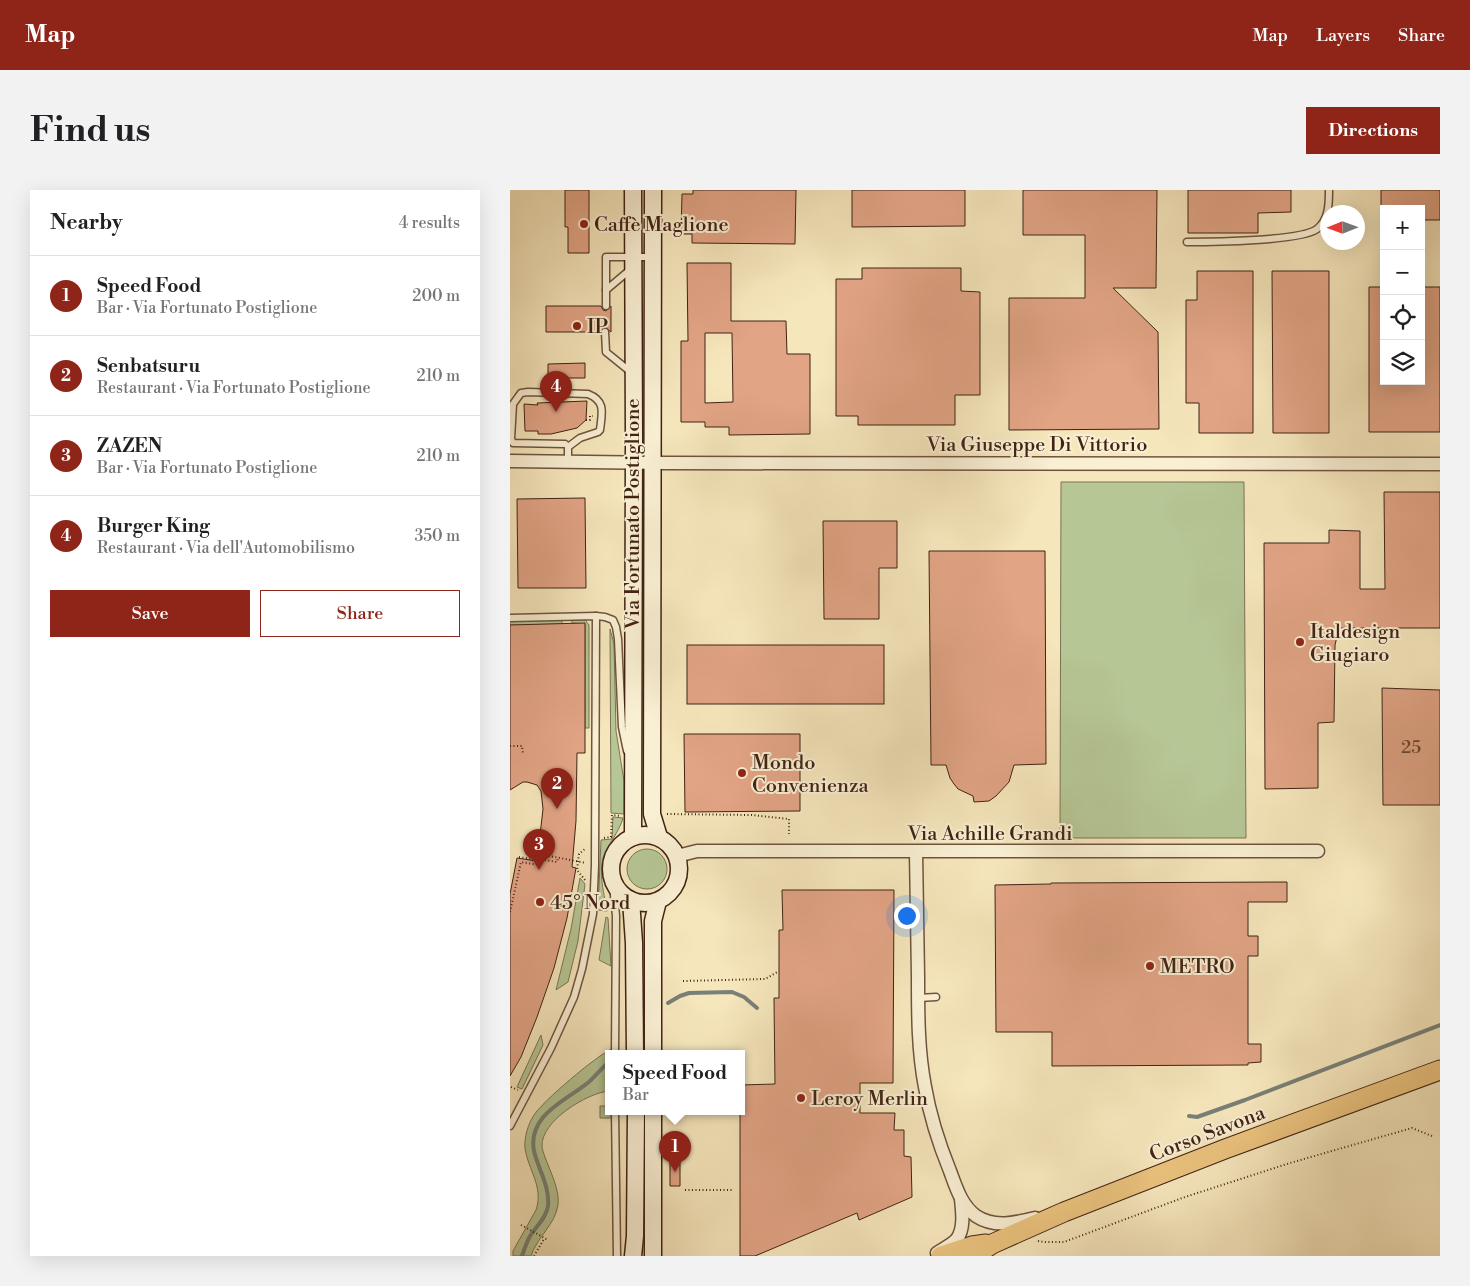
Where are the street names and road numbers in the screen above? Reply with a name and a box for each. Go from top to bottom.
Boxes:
street label: Via Fortunato Postiglione [621,398,646,631]
street label: Via Giuseppe Di Vittorio [926,433,1147,458]
street label: Via Achille Grandi [907,822,1073,847]
street label: Corso Savona [1146,1101,1270,1168]

